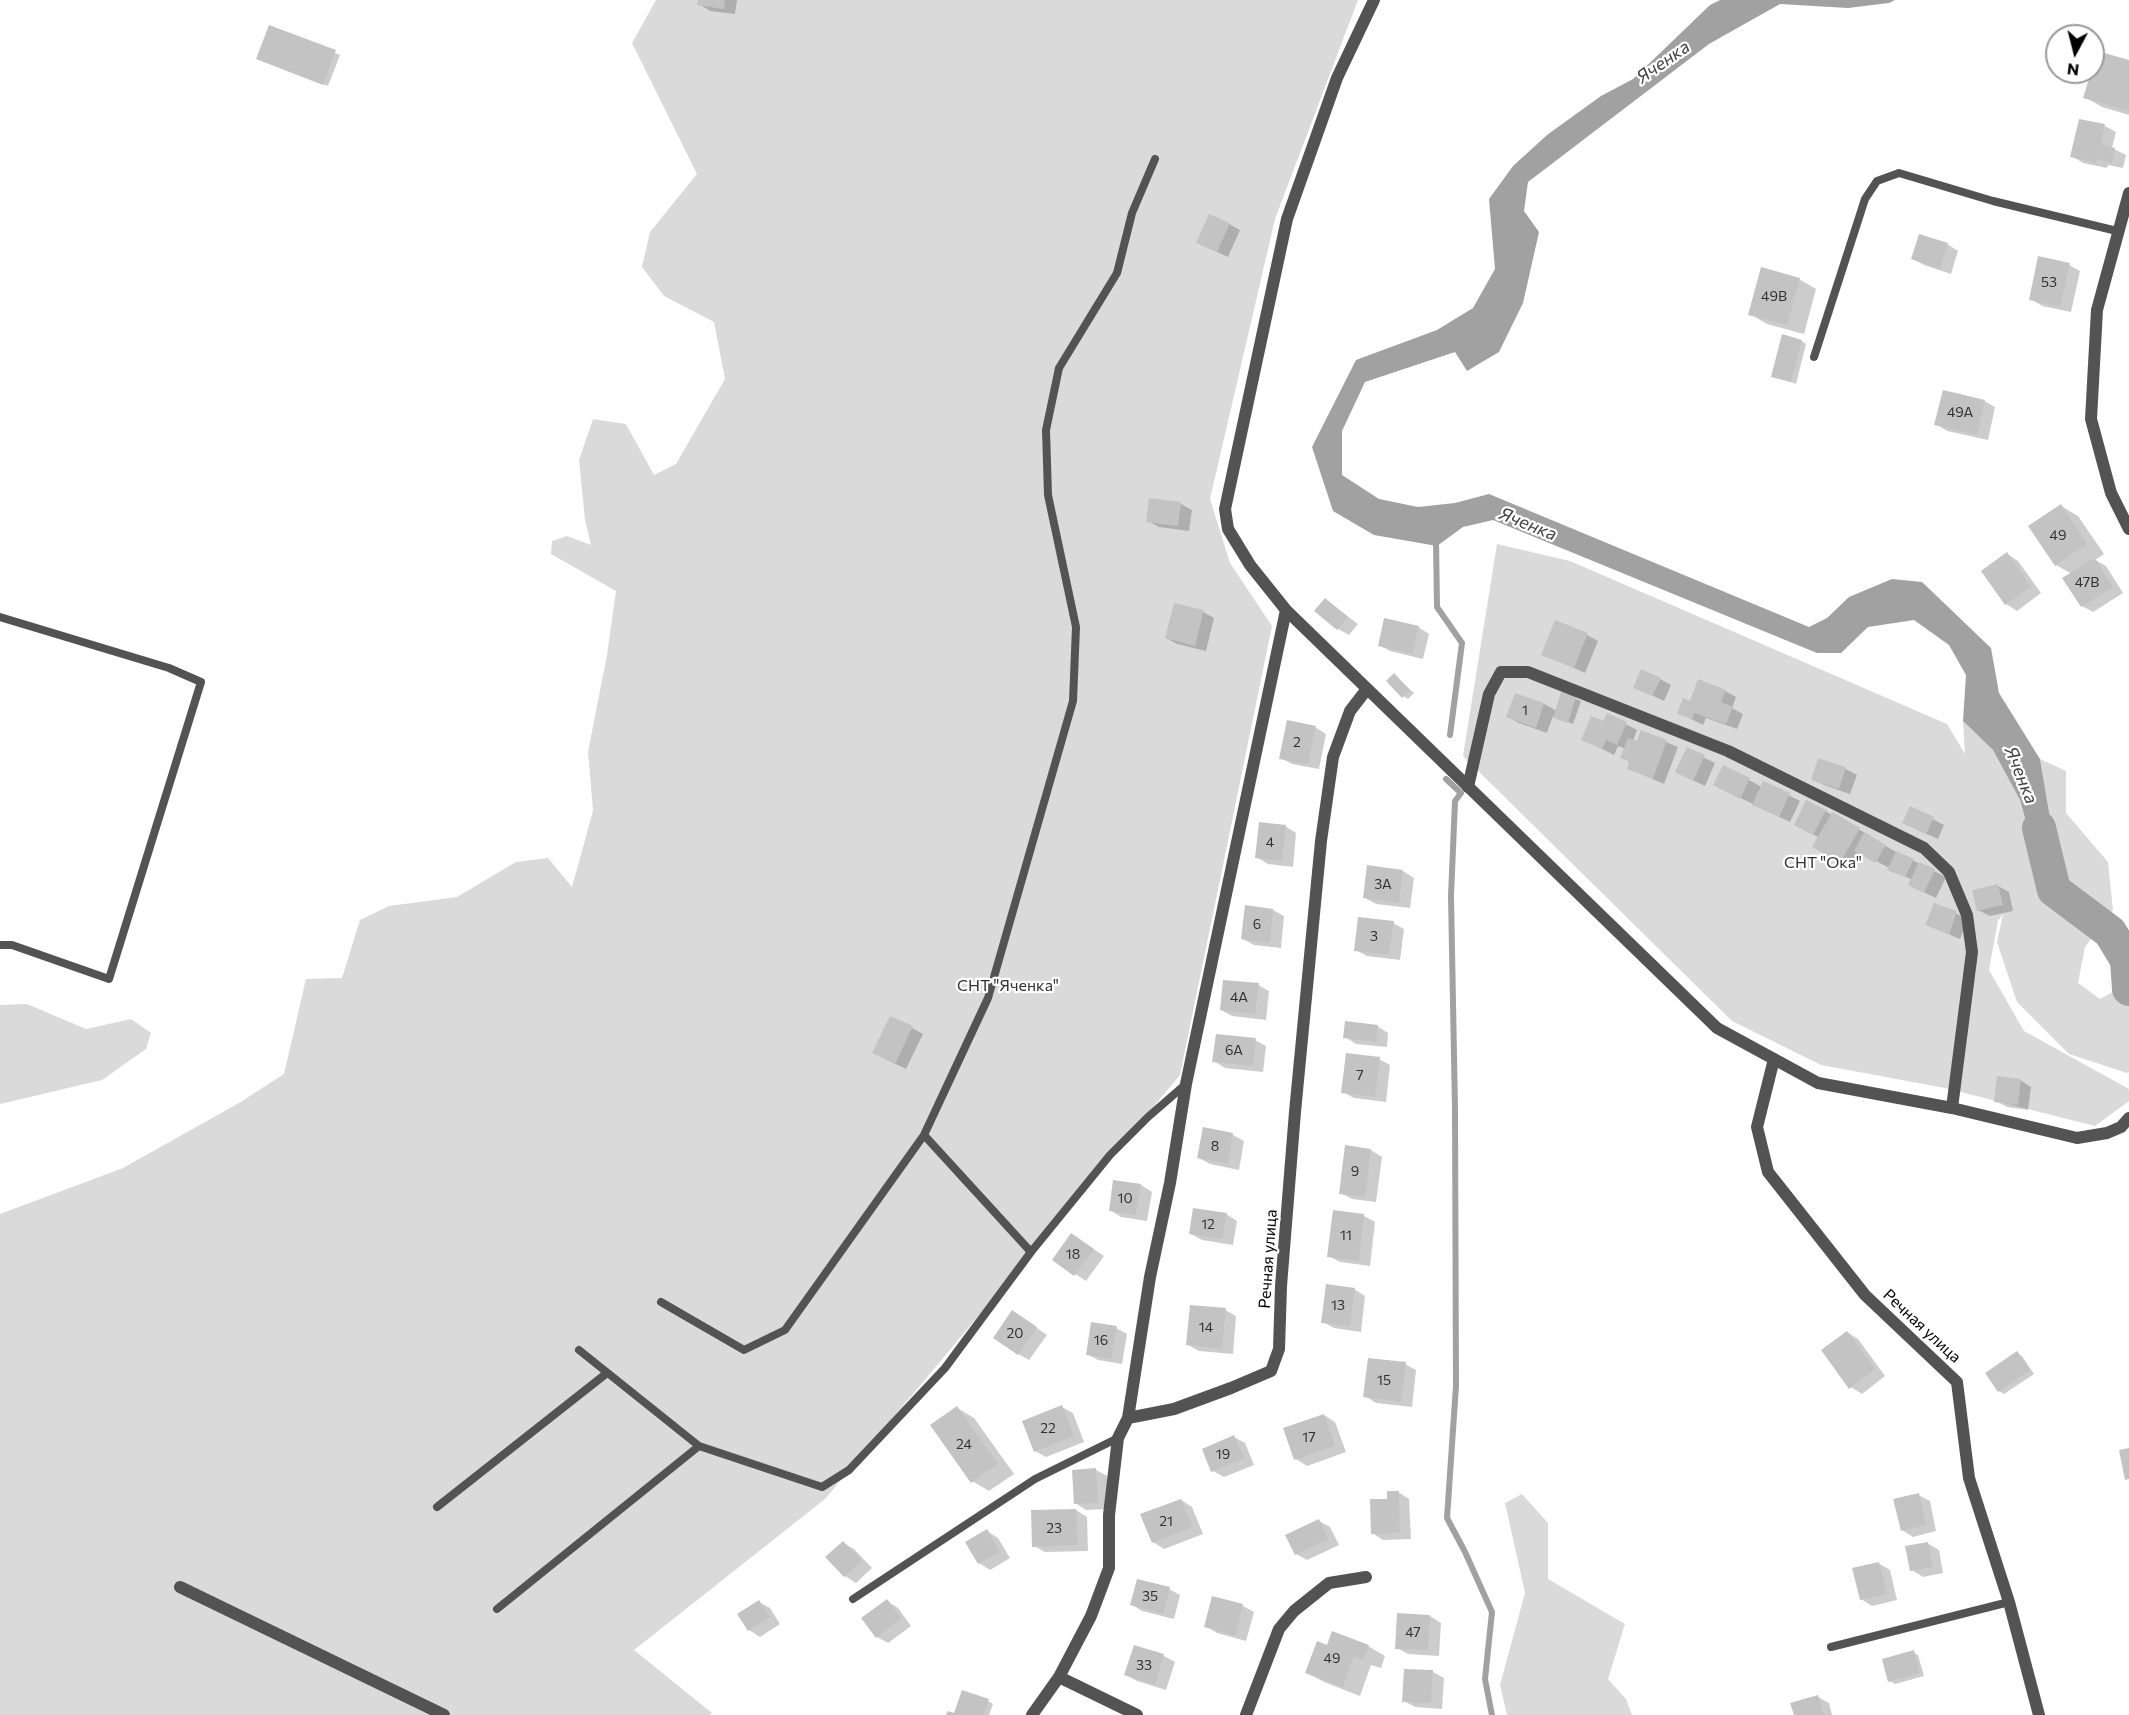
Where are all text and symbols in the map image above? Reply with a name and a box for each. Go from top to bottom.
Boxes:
north arrow [2045,24,2105,84]
water label: Яченка [1632,36,1694,88]
text: N [2066,60,2080,81]
house number: 53 [2041,274,2057,290]
house number: 49В [1761,288,1787,304]
house number: 49А [1947,404,1973,420]
water label: Яченка [1496,503,1560,545]
house number: 49 [2050,527,2066,543]
house number: 47В [2075,574,2099,590]
house number: 1 [1522,702,1528,718]
house number: 2 [1293,734,1301,750]
water label: Яченка [2000,743,2042,807]
house number: 4 [1266,834,1274,850]
park label: СНТ "Ока" [1784,853,1862,873]
house number: 3А [1374,876,1392,892]
house number: 6 [1253,916,1261,932]
house number: 3 [1370,928,1378,944]
park label: СНТ "Яченка" [957,976,1059,996]
house number: 4А [1230,989,1248,1005]
house number: 6А [1225,1042,1243,1058]
house number: 7 [1356,1067,1364,1083]
house number: 8 [1211,1138,1219,1154]
house number: 9 [1351,1163,1359,1179]
house number: 10 [1117,1190,1133,1206]
street label: Речная улица [1255,1209,1281,1309]
house number: 12 [1201,1216,1215,1232]
house number: 11 [1340,1227,1352,1243]
house number: 18 [1066,1246,1080,1262]
street label: Речная улица [1879,1285,1965,1367]
house number: 13 [1331,1297,1345,1313]
house number: 14 [1199,1319,1213,1335]
house number: 20 [1007,1325,1023,1341]
house number: 16 [1094,1332,1108,1348]
house number: 15 [1377,1372,1391,1388]
house number: 22 [1040,1420,1056,1436]
house number: 17 [1302,1429,1316,1445]
house number: 24 [956,1436,972,1452]
house number: 19 [1216,1446,1230,1462]
house number: 21 [1159,1513,1173,1529]
house number: 23 [1046,1520,1062,1536]
house number: 35 [1142,1588,1158,1604]
house number: 47 [1405,1624,1421,1640]
house number: 49 [1324,1650,1340,1666]
house number: 33 [1136,1657,1152,1673]

